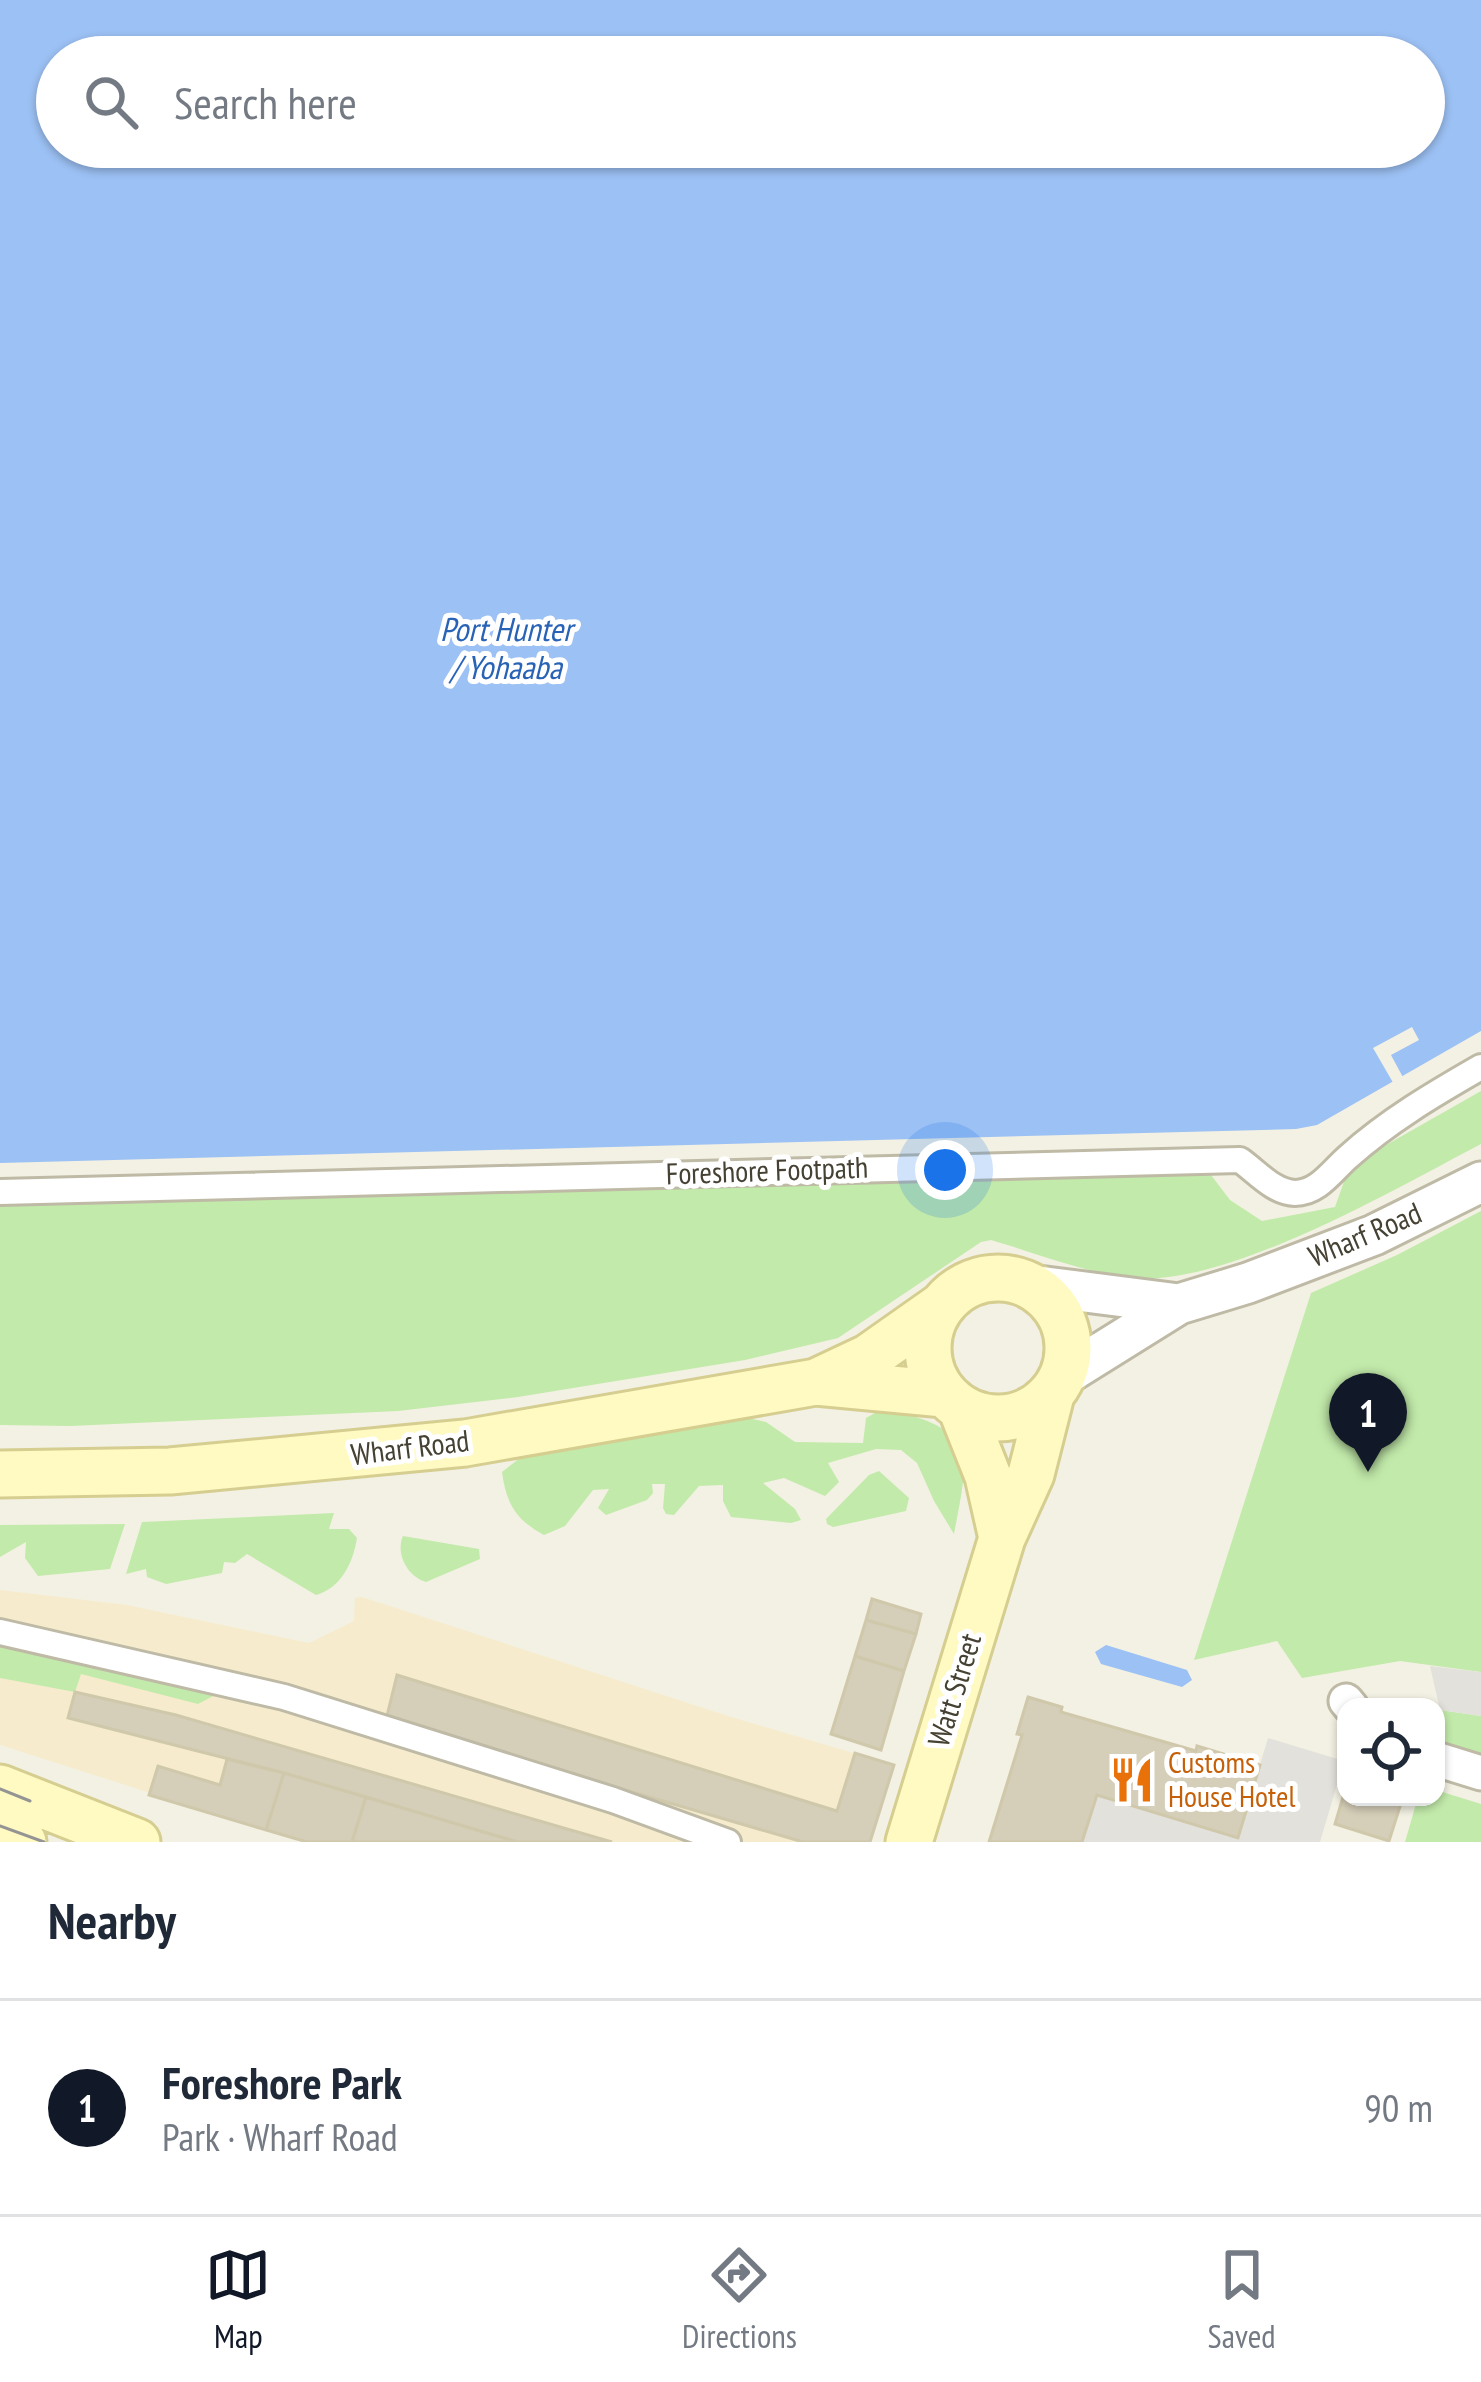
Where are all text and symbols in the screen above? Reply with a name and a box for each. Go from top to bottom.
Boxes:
search box [36,36,1445,168]
icon: search [78,69,144,135]
text: Search here [174,73,357,131]
water label: Port Hunter / Yohaaba [440,607,576,688]
your location [915,1140,975,1200]
street label: Foreshore Footpath [665,1146,869,1193]
street label: Wharf Road [1302,1192,1427,1275]
pin: 1 [1329,1373,1407,1472]
street label: Wharf Road [348,1420,471,1473]
street label: Watt Street [918,1628,989,1751]
map controls [1337,1698,1445,1806]
button: locate [1337,1698,1445,1806]
place label: Customs House Hotel [1168,1742,1295,1815]
restaurant icon: Customs House Hotel [1107,1755,1157,1805]
text: Nearby [48,1887,176,1953]
text: Foreshore Park [162,2053,402,2111]
text: 1 [78,2082,96,2133]
text: 90 m [1364,2082,1433,2133]
text: Park · Wharf Road [162,2111,398,2162]
tab: Map [205,2242,271,2357]
tab: Directions [682,2242,797,2357]
tab: Saved [1208,2242,1276,2357]

